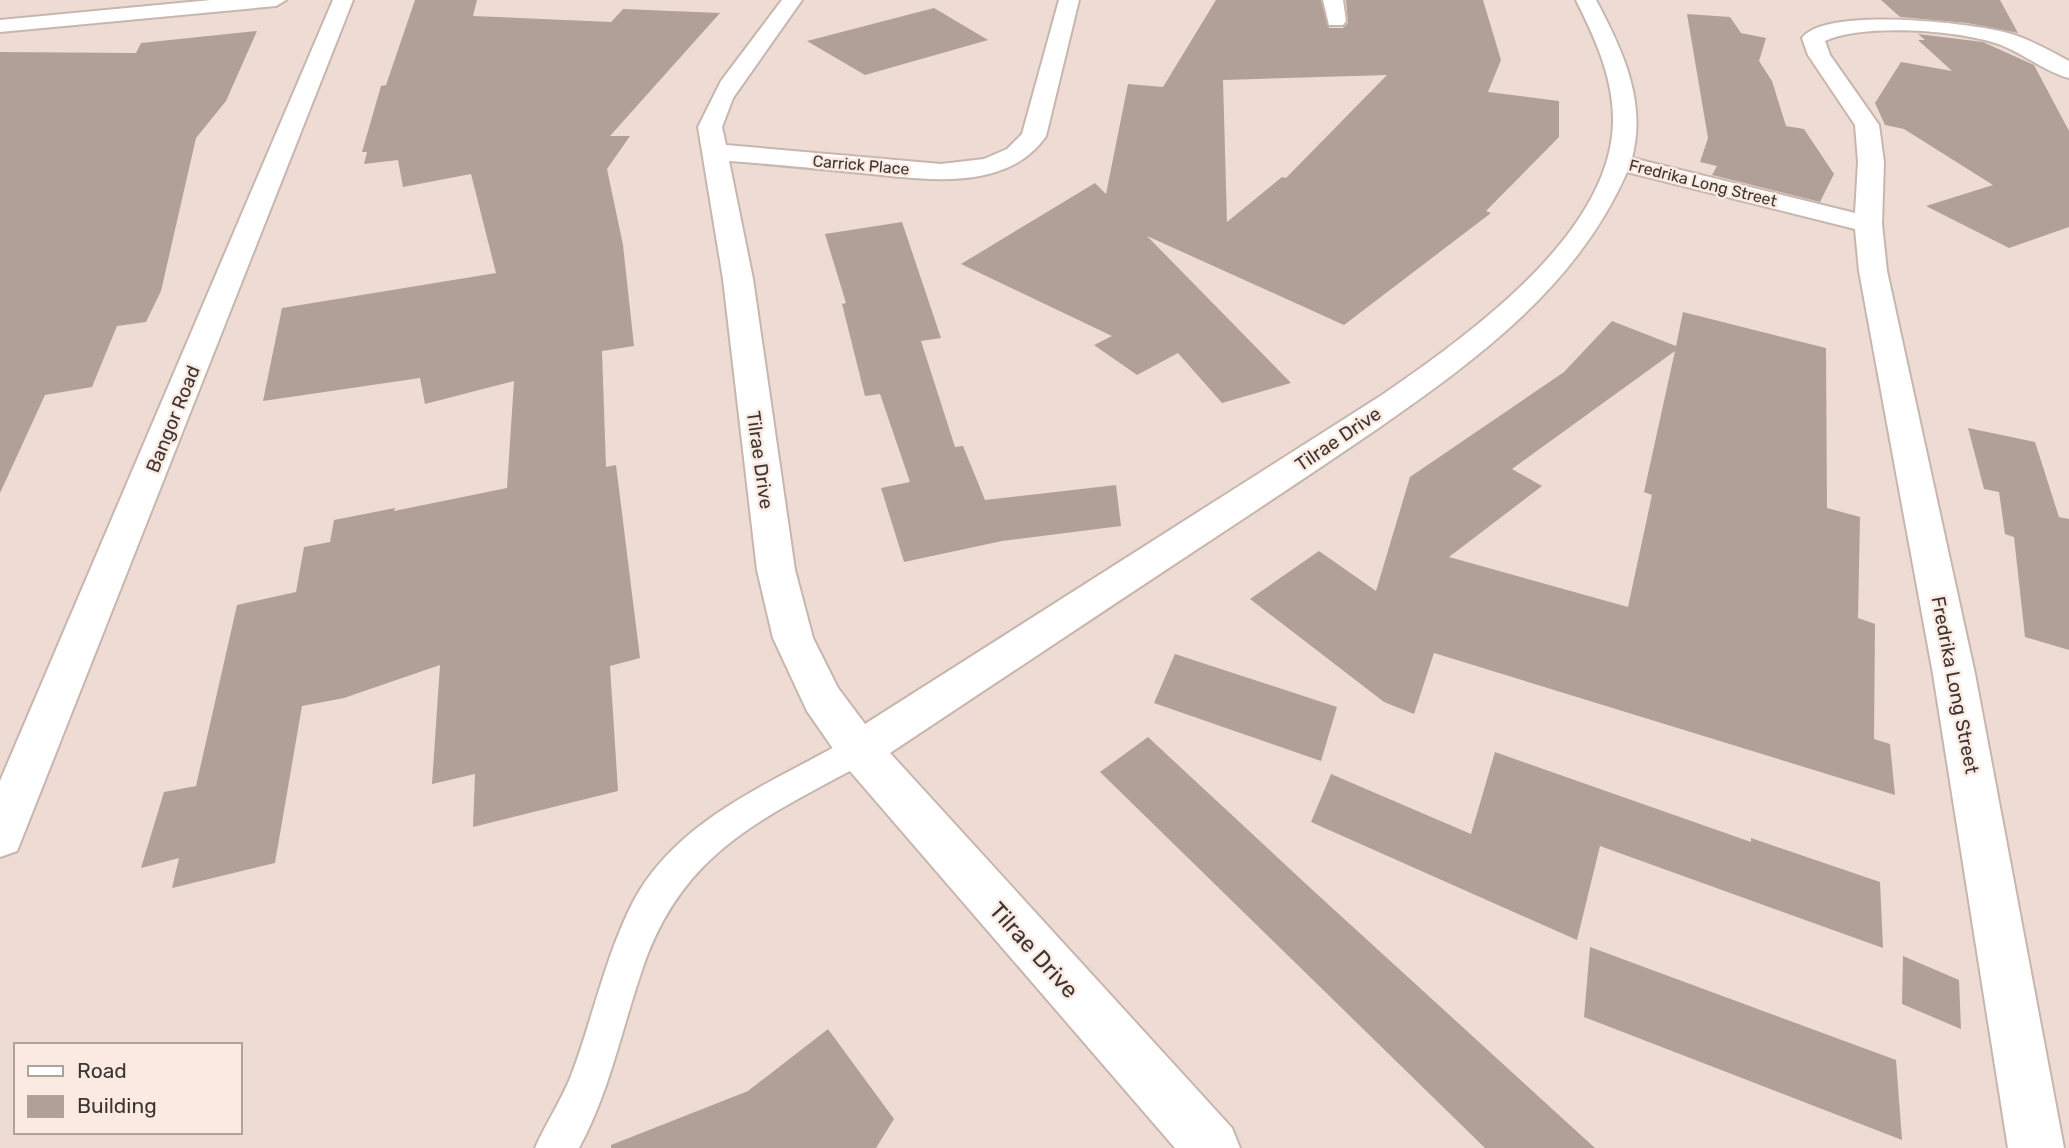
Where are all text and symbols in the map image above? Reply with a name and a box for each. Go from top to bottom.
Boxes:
street label: Carrick Place [812,151,910,179]
street label: Fredrika Long Street [1627,155,1779,211]
street label: Bangor Road [141,362,205,476]
street label: Tilrae Drive [1291,402,1385,476]
street label: Tilrae Drive [742,410,778,510]
street label: Fredrika Long Street [1927,594,1984,776]
street label: Tilrae Drive [984,896,1084,1004]
legend [14,1043,242,1134]
text: Road [77,1058,127,1083]
text: Building [77,1093,157,1118]

